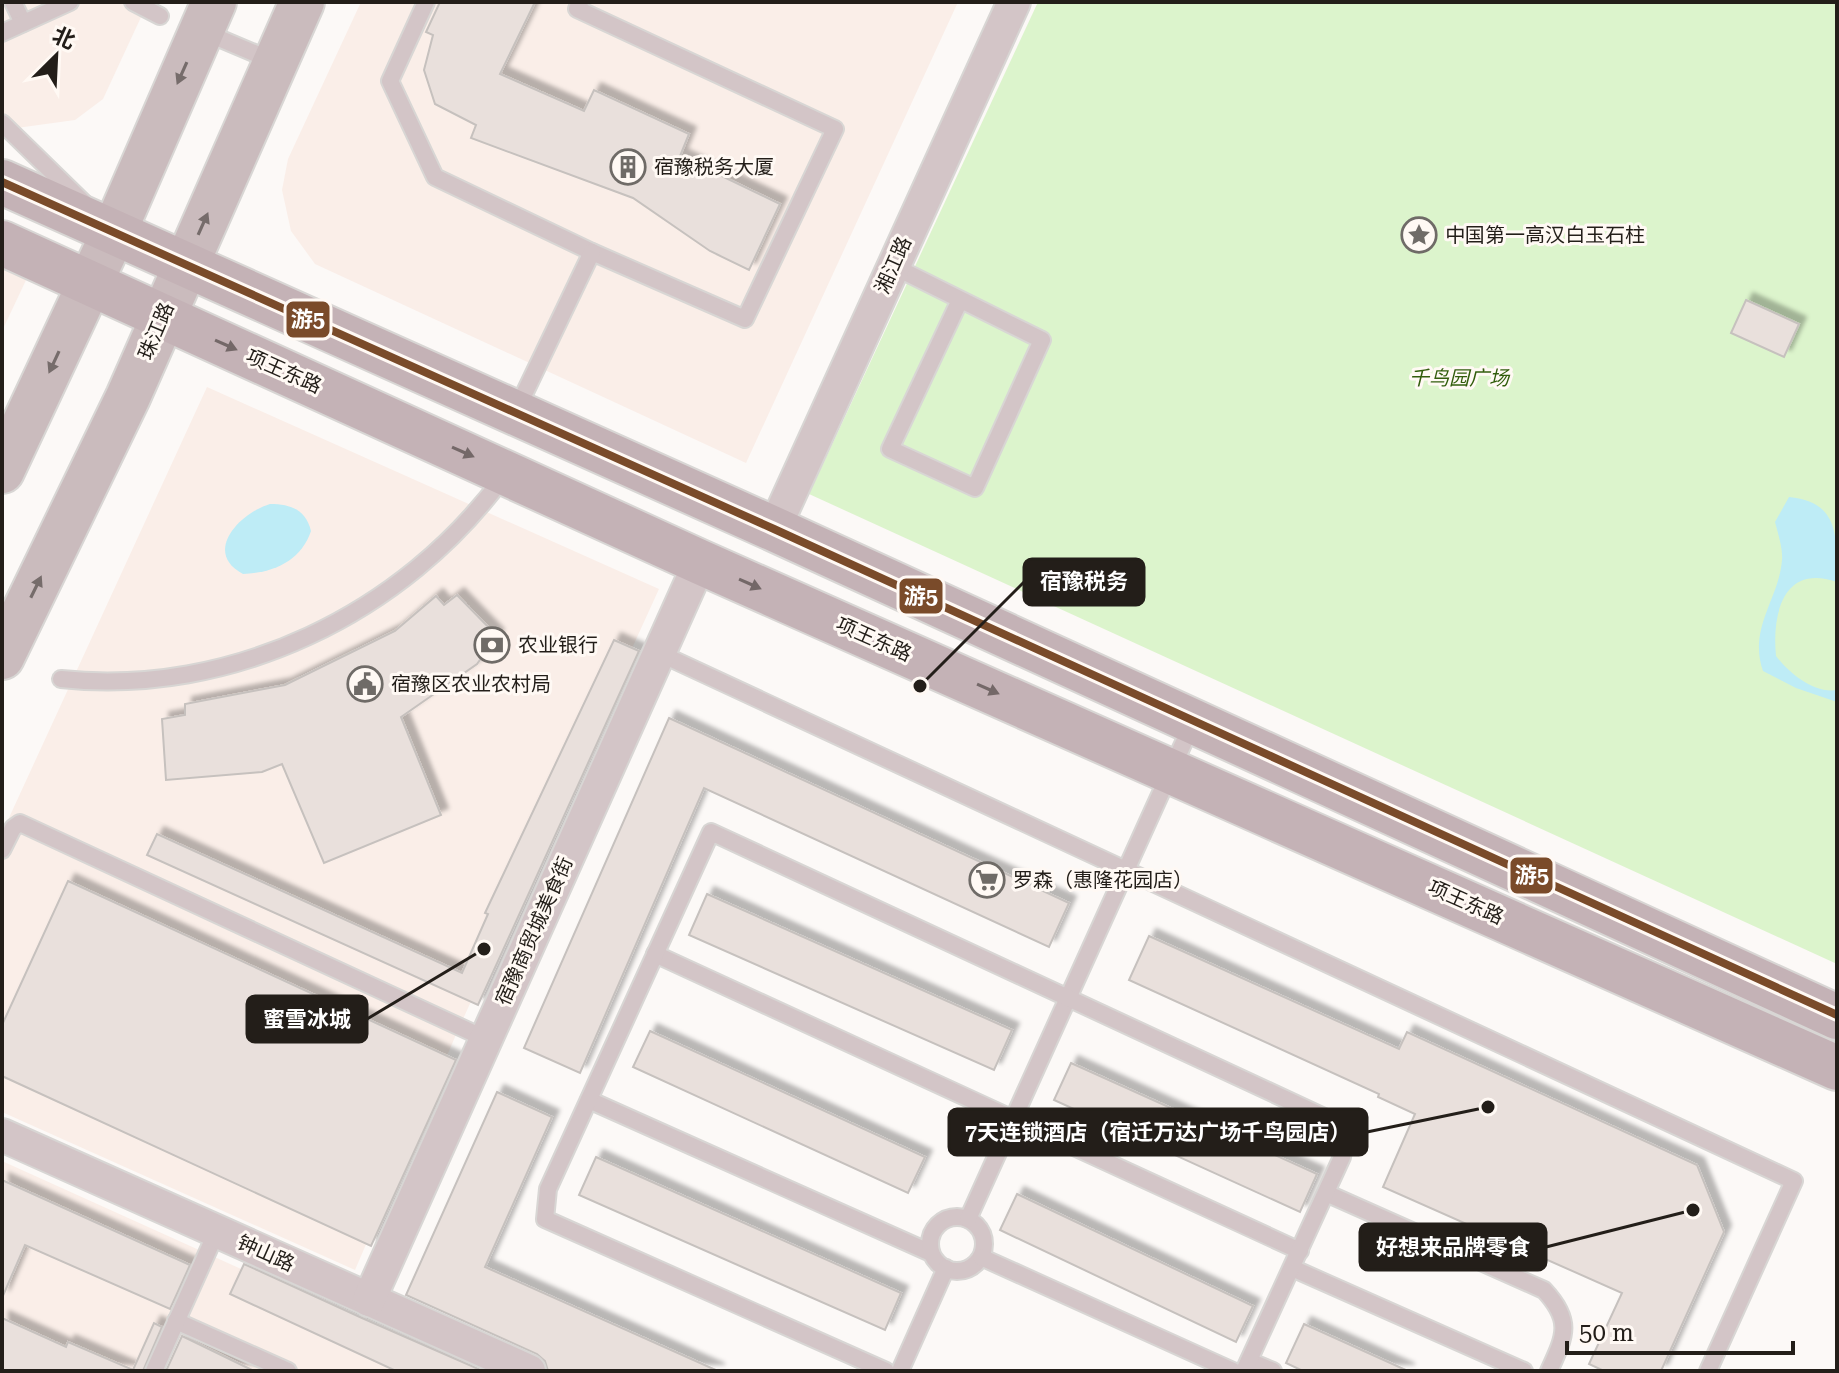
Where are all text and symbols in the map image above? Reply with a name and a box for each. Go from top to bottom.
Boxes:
north arrow [16,16,96,96]
text: 北 [49,22,79,54]
one-way arrow [176,61,189,85]
building icon: 宿豫税务大厦 [609,148,647,186]
place label: 宿豫税务大厦 [654,155,774,179]
one-way arrow [196,212,210,235]
place icon: 中国第一高汉白玉石柱 [1400,216,1438,254]
place label: 中国第一高汉白玉石柱 [1445,223,1645,247]
street label: 湘江路 [870,233,916,297]
street label: 珠江路 [133,299,179,363]
line badge: 游5 [285,300,331,339]
text: 游5 [291,307,325,332]
one-way arrow [214,338,237,351]
street label: 项王东路 [243,344,325,398]
one-way arrow [47,350,61,373]
park label: 千鸟园广场 [1409,366,1511,390]
one-way arrow [451,445,475,458]
callout: 宿豫税务 [1024,559,1144,605]
text: 宿豫税务 [1040,569,1128,594]
one-way arrow [29,575,43,599]
line badge: 游5 [898,577,944,615]
one-way arrow [738,578,761,591]
text: 游5 [904,584,938,609]
street label: 项王东路 [833,612,915,666]
bank icon: 农业银行 [473,626,511,664]
place label: 农业银行 [518,633,598,657]
public building icon: 宿豫区农业农村局 [346,665,384,703]
place label: 宿豫区农业农村局 [391,672,551,696]
one-way arrow [976,682,999,695]
street label: 宿豫商贸城美食街 [490,853,578,1009]
line badge: 游5 [1509,856,1554,895]
supermarket icon: 罗森（惠隆花园店） [968,861,1006,899]
text: 游5 [1515,863,1549,888]
place label: 罗森（惠隆花园店） [1013,868,1193,892]
street label: 项王东路 [1425,875,1507,929]
callout: 蜜雪冰城 [247,996,367,1042]
text: 蜜雪冰城 [263,1007,351,1032]
callout: 7天连锁酒店（宿迁万达广场千鸟园店） [949,1109,1367,1155]
text: 7天连锁酒店（宿迁万达广场千鸟园店） [965,1120,1351,1145]
callout: 好想来品牌零食 [1360,1224,1546,1270]
street label: 钟山路 [234,1230,298,1276]
text: 好想来品牌零食 [1376,1235,1530,1260]
scale bar [1567,1305,1793,1355]
text: 50 m [1579,1319,1634,1347]

